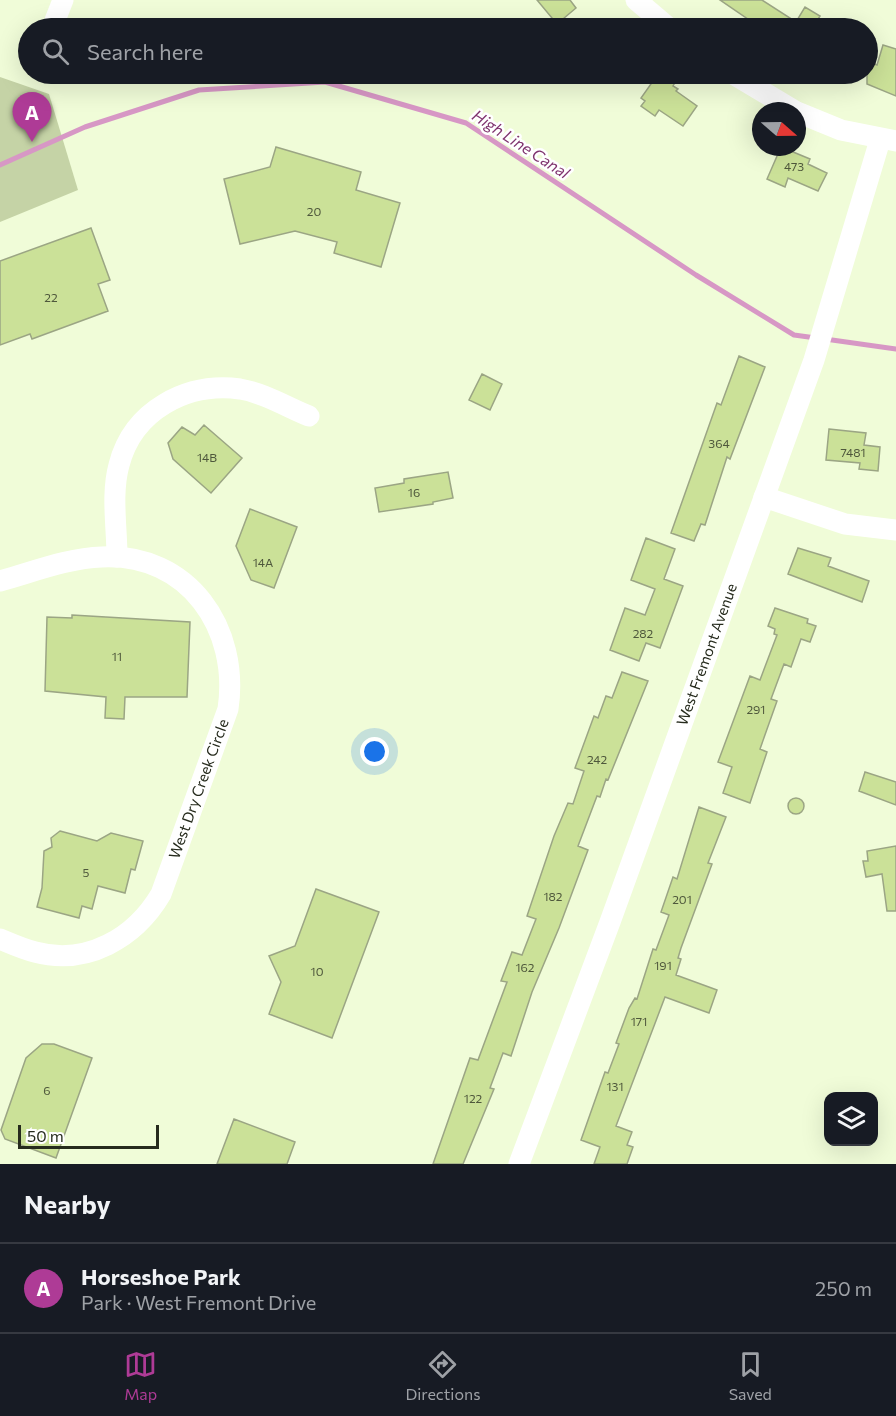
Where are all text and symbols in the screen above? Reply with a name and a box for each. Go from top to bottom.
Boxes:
search box [18,18,878,84]
icon: search [39,35,72,68]
text: Search here [87,38,203,65]
pin: A [12,92,51,142]
north arrow [752,102,806,156]
water label: High Line Canal [469,105,574,183]
house number: 473 [784,159,804,173]
house number: 20 [307,204,321,218]
house number: 22 [44,290,58,304]
house number: 364 [708,436,730,450]
house number: 7481 [840,445,866,459]
house number: 14B [197,450,217,464]
house number: 16 [408,485,420,499]
house number: 14A [253,555,273,569]
street label: West Fremont Avenue [672,581,740,728]
house number: 282 [633,626,654,640]
house number: 11 [112,649,122,663]
house number: 291 [746,702,766,716]
street label: West Dry Creek Circle [164,716,232,861]
your location [360,737,389,766]
house number: 242 [587,752,607,766]
house number: 5 [83,865,90,879]
house number: 182 [543,889,563,903]
house number: 201 [672,892,692,906]
house number: 191 [654,958,672,972]
house number: 162 [515,960,535,974]
house number: 10 [311,964,324,978]
house number: 171 [631,1014,647,1028]
house number: 131 [606,1079,624,1093]
house number: 6 [43,1083,51,1097]
house number: 122 [464,1091,483,1105]
map controls [824,1092,878,1146]
button: layers [824,1092,878,1146]
scale bar [18,1122,159,1150]
text: 50 m [27,1126,64,1145]
text: Nearby [24,1188,111,1219]
text: Horseshoe Park [81,1263,241,1290]
text: A [36,1276,51,1300]
text: 250 m [815,1276,872,1300]
text: Park · West Fremont Drive [81,1290,316,1314]
tab: Map [124,1348,157,1403]
tab: Directions [405,1348,480,1403]
tab: Saved [729,1348,772,1403]

